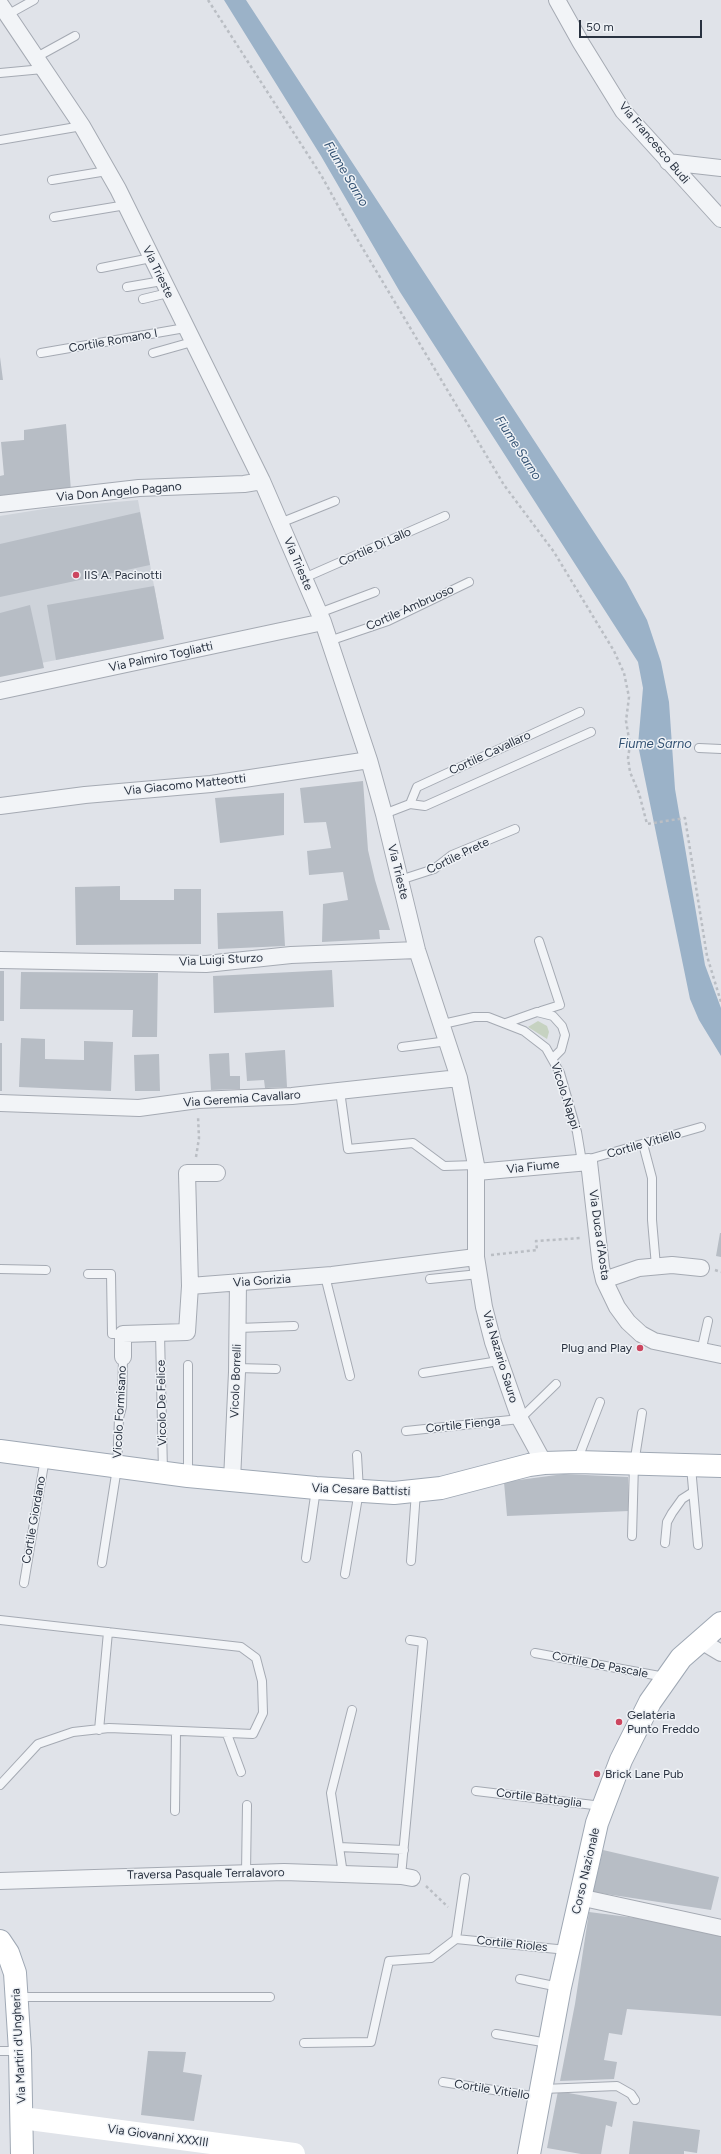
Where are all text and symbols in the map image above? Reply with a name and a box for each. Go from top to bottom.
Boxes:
scale bar [581,12,704,38]
text: 50 m [586,20,614,34]
street label: Via Francesco Budi [616,99,692,187]
water label: Fiume Sarno [320,138,372,210]
street label: Via Trieste [139,244,177,300]
street label: Cortile Romano I [68,326,158,356]
water label: Fiume Sarno [491,413,545,483]
street label: Via Don Angelo Pagano [56,479,182,505]
street label: Cortile Di Lallo [337,525,413,569]
street label: Via Trieste [280,535,316,593]
place label: IIS A. Pacinotti [84,568,162,582]
marker: IIS A. Pacinotti [71,570,81,580]
street label: Cortile Ambruoso [364,582,456,634]
street label: Via Palmiro Togliatti [108,639,214,675]
street label: Cortile Cavallaro [447,728,533,778]
water label: Fiume Sarno [618,736,692,752]
street label: Via Giacomo Matteotti [123,771,247,799]
street label: Cortile Prete [424,835,492,877]
street label: Via Trieste [384,843,412,901]
street label: Via Luigi Sturzo [179,951,263,969]
street label: Vicolo Nappi [547,1061,583,1131]
street label: Via Geremia Cavallaro [183,1088,301,1110]
street label: Cortile Vitiello [605,1127,683,1161]
street label: Via Fiume [506,1157,560,1177]
street label: Via Duca d'Aosta [586,1189,612,1281]
street label: Via Gorizia [233,1272,291,1290]
street label: Via Nazario Sauro [479,1309,521,1405]
place label: Plug and Play [561,1341,632,1355]
marker: Plug and Play [635,1343,645,1353]
street label: Vicolo Borrelli [228,1344,244,1418]
street label: Vicolo De Felice [154,1360,170,1446]
street label: Vicolo Formisano [110,1365,130,1459]
street label: Cortile Fienga [425,1414,501,1436]
street label: Cortile Giordano [19,1475,49,1565]
street label: Via Cesare Battisti [311,1481,411,1499]
street label: Cortile De Pascale [551,1649,649,1681]
place label: Gelateria Punto Freddo [627,1708,700,1736]
marker: Gelateria Punto Freddo [614,1717,624,1727]
place label: Brick Lane Pub [605,1767,684,1781]
marker: Brick Lane Pub [592,1769,602,1779]
street label: Cortile Battaglia [495,1786,583,1810]
street label: Corso Nazionale [569,1826,603,1916]
street label: Traversa Pasquale Terralavoro [127,1865,285,1883]
street label: Cortile Rioles [476,1933,548,1955]
street label: Via Martiri d'Ungheria [9,1988,29,2104]
street label: Cortile Vitiello [453,2077,531,2103]
street label: Via Giovanni XXXIII [106,2122,210,2150]

